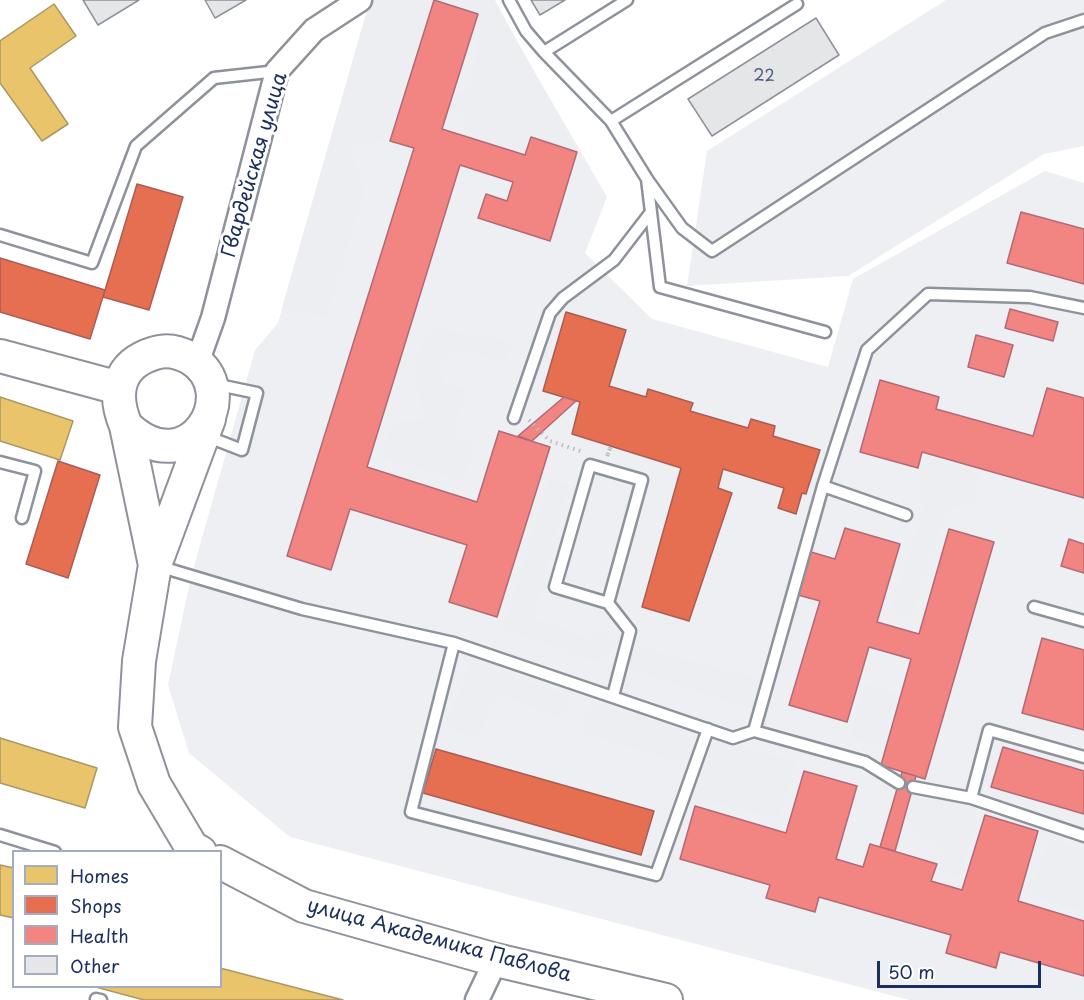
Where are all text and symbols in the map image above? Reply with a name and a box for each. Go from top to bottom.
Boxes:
house number: 22 [753,67,775,87]
street label: Гвардейская улица [217,70,293,260]
legend [12,850,222,988]
text: Homes [70,862,128,889]
text: Shops [70,892,121,919]
street label: улица Академика Павлова [304,894,574,988]
text: Health [70,922,129,949]
scale bar [880,949,1044,987]
text: Other [70,952,119,979]
text: 50 m [888,958,935,985]

